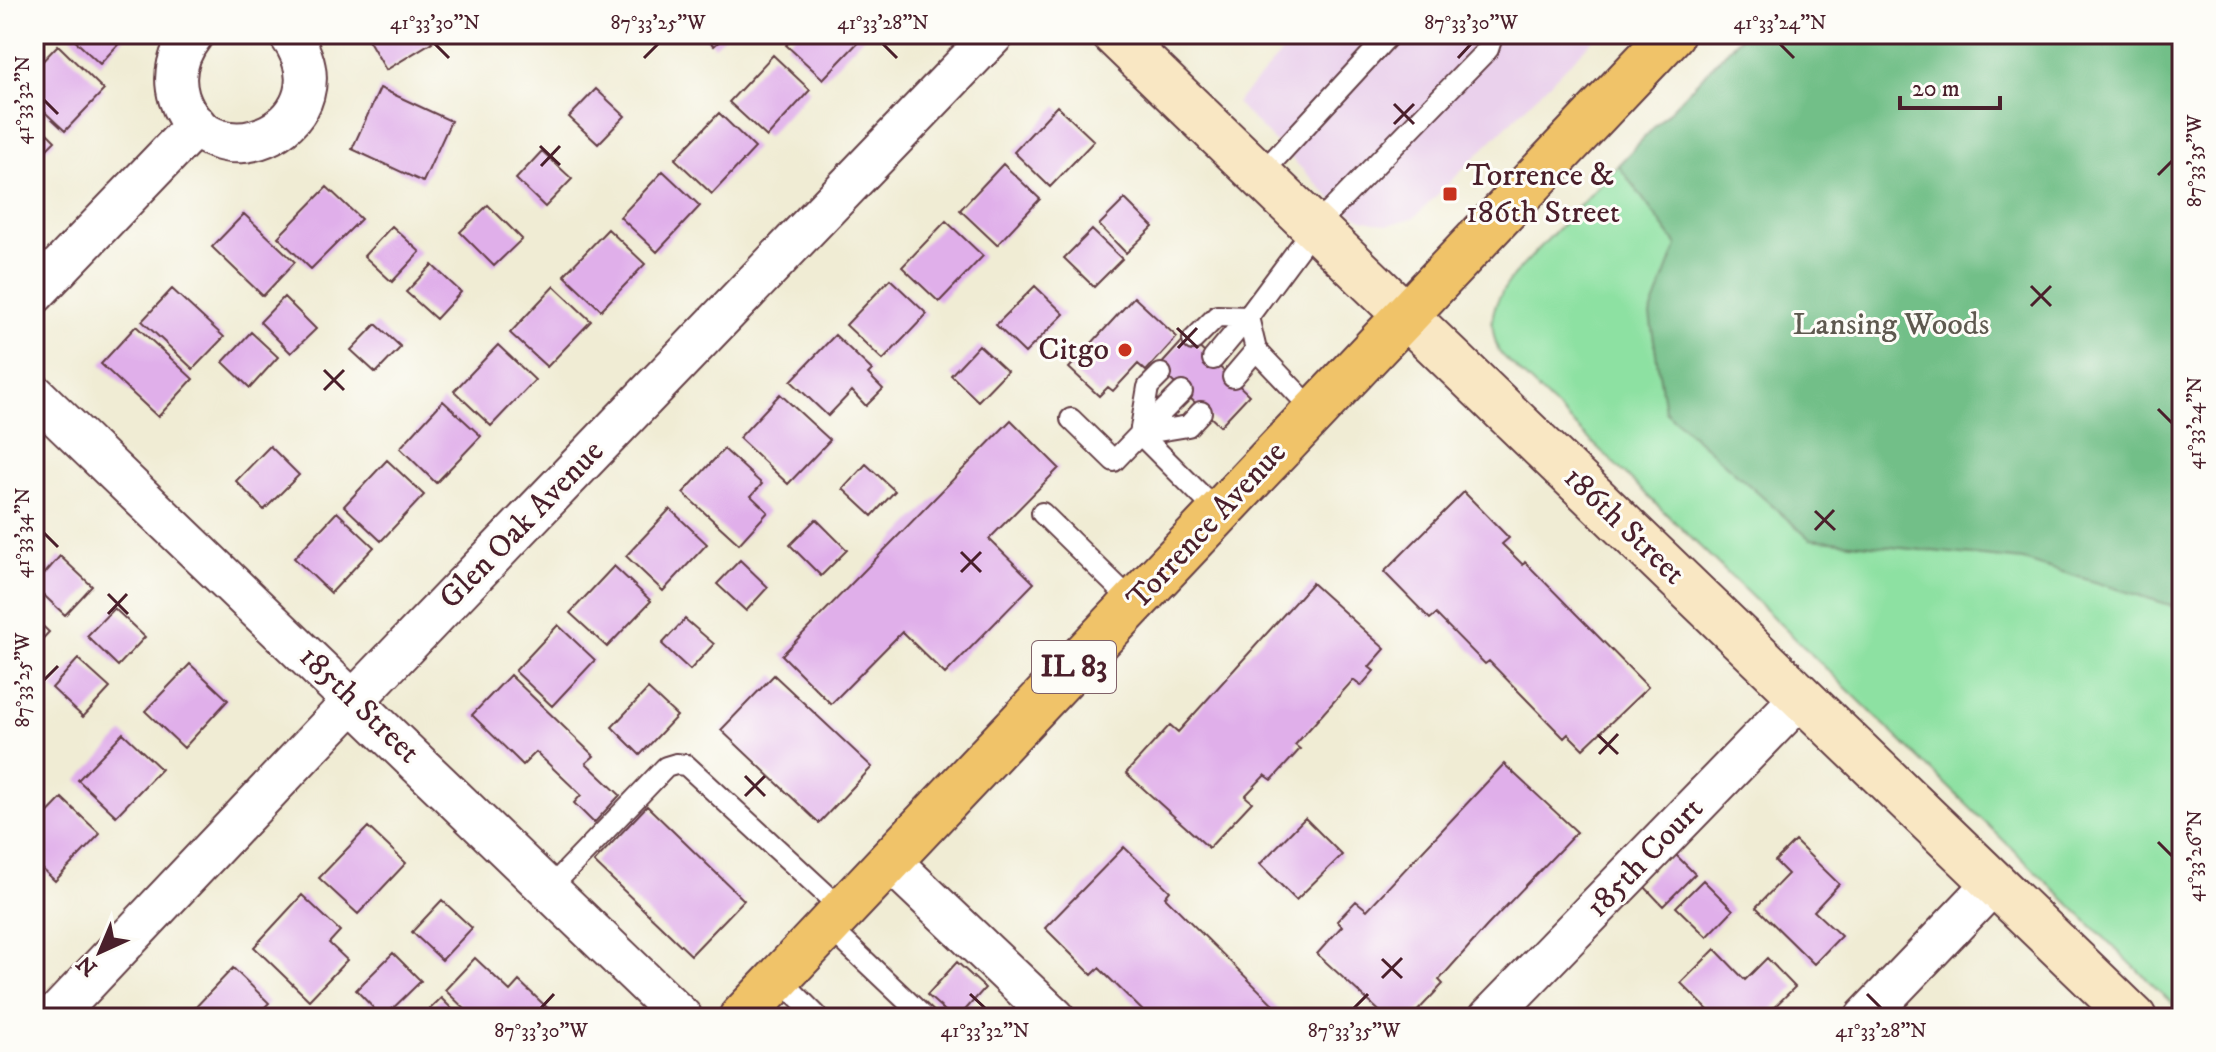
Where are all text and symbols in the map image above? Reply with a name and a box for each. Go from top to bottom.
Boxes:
text: 41°33'30"N [390,11,480,36]
text: 87°33'25"W [611,11,706,36]
text: 41°33'28"N [837,11,929,36]
text: 87°33'30"W [1424,11,1518,36]
text: 41°33'24"N [1734,11,1826,36]
text: 41°33'32"N [11,56,36,144]
scale bar [1900,60,2000,110]
text: 20 m [1912,74,1960,104]
text: 87°33'35"W [2183,114,2208,207]
place label: Torrence & 186th Street [1466,156,1620,233]
marker: Torrence & 186th Street [1441,185,1459,203]
park label: Lansing Woods [1793,305,1989,345]
place label: Citgo [1038,330,1109,370]
marker: Citgo [1116,341,1134,359]
text: 41°33'24"N [2183,377,2208,469]
street label: Glen Oak Avenue [431,432,613,618]
street label: Torrence Avenue [1119,433,1295,619]
street label: 186th Street [1555,458,1693,594]
text: 41°33'34"N [11,488,36,578]
text: 87°33'25"W [11,632,36,727]
street label: 185th Street [290,637,428,773]
road number: IL 83 [1032,641,1116,693]
street label: 185th Court [1578,789,1712,927]
text: 41°33'26"N [2183,810,2208,902]
north arrow [60,912,140,992]
text: N [71,949,103,981]
text: 87°33'30"W [494,1019,588,1044]
text: 41°33'32"N [941,1019,1029,1044]
text: 87°33'35"W [1308,1019,1401,1044]
text: 41°33'28"N [1835,1019,1927,1044]

